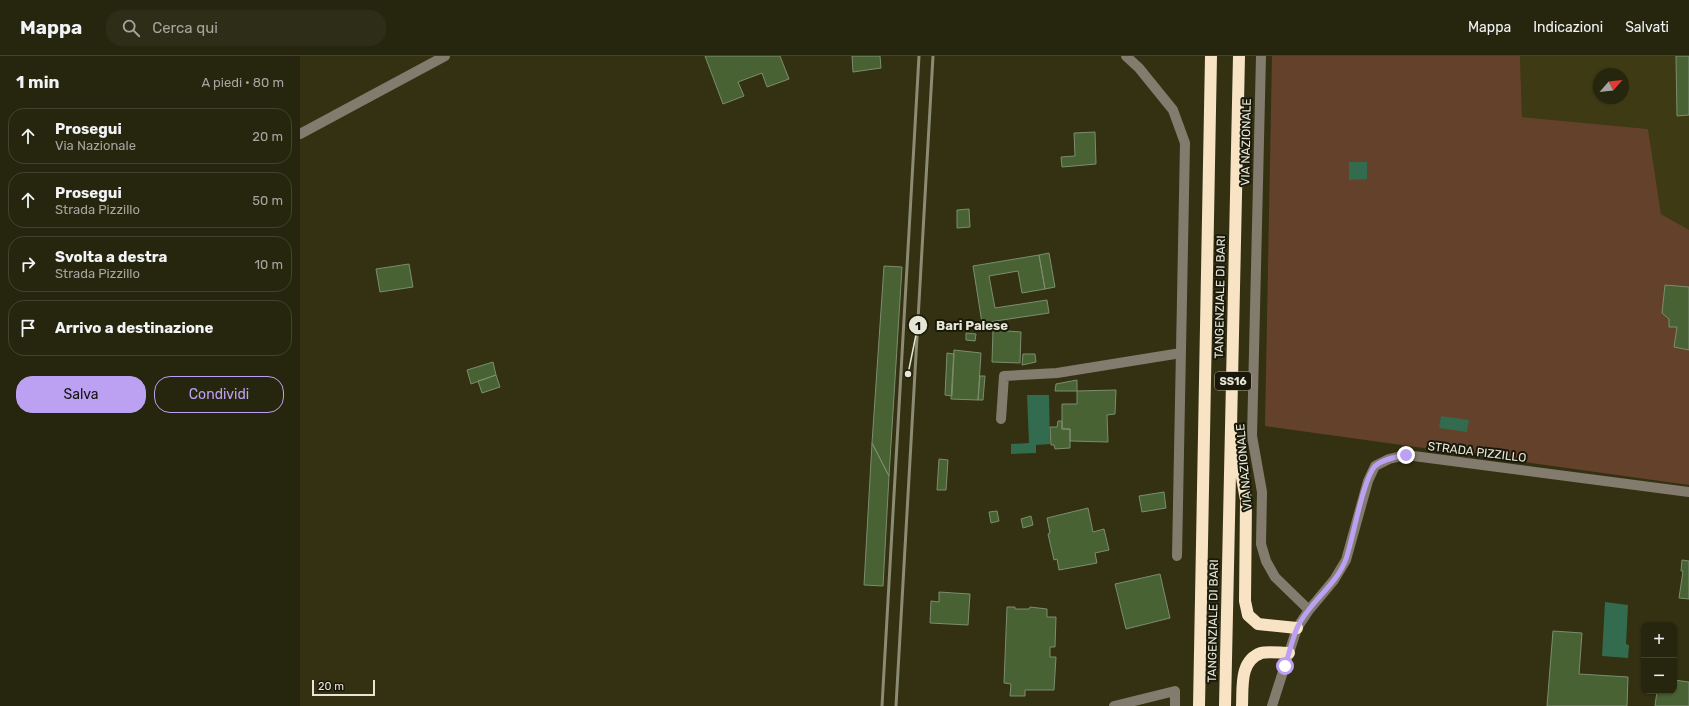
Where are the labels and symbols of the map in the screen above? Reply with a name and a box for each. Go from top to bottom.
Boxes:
north arrow [1593,68,1629,104]
street label: VIA NAZIONALE [1238,98,1254,186]
street label: TANGENZIALE DI BARI [1212,235,1228,359]
callout: Bari Palese [908,313,1016,338]
text: Bari Palese [936,318,1008,333]
text: 1 [915,319,921,333]
road number: SS16 [1215,372,1251,390]
street label: VIA NAZIONALE [1233,423,1255,511]
street label: STRADA PIZZILLO [1427,439,1527,465]
route end [1397,446,1415,464]
street label: TANGENZIALE DI BARI [1205,559,1221,683]
route start [1276,657,1294,675]
scale bar [312,678,375,697]

